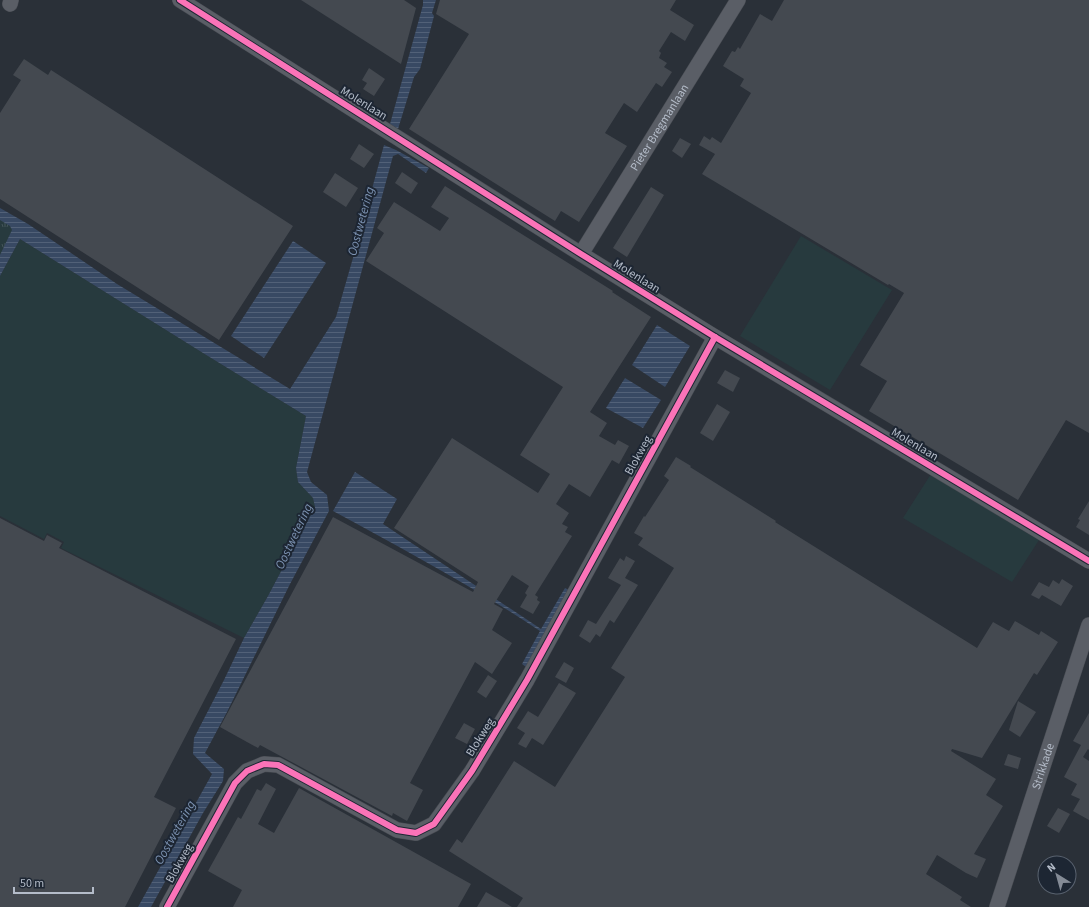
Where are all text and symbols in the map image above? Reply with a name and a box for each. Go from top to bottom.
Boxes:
street label: Pieter Bregmanlaan [626,81,693,174]
street label: Molenlaan [337,82,391,125]
water label: Oostwetering [343,185,379,258]
street label: Molenlaan [610,255,664,298]
street label: Molenlaan [888,424,942,465]
street label: Blokweg [621,432,656,478]
water label: Oostwetering [271,500,317,572]
street label: Blokweg [462,715,499,760]
street label: Strikkade [1028,741,1059,792]
water label: Oostwetering [150,797,200,868]
street label: Blokweg [162,840,197,886]
north arrow [1037,855,1077,895]
text: N [1044,859,1059,876]
scale bar [14,869,93,895]
text: 50 m [20,875,44,892]

